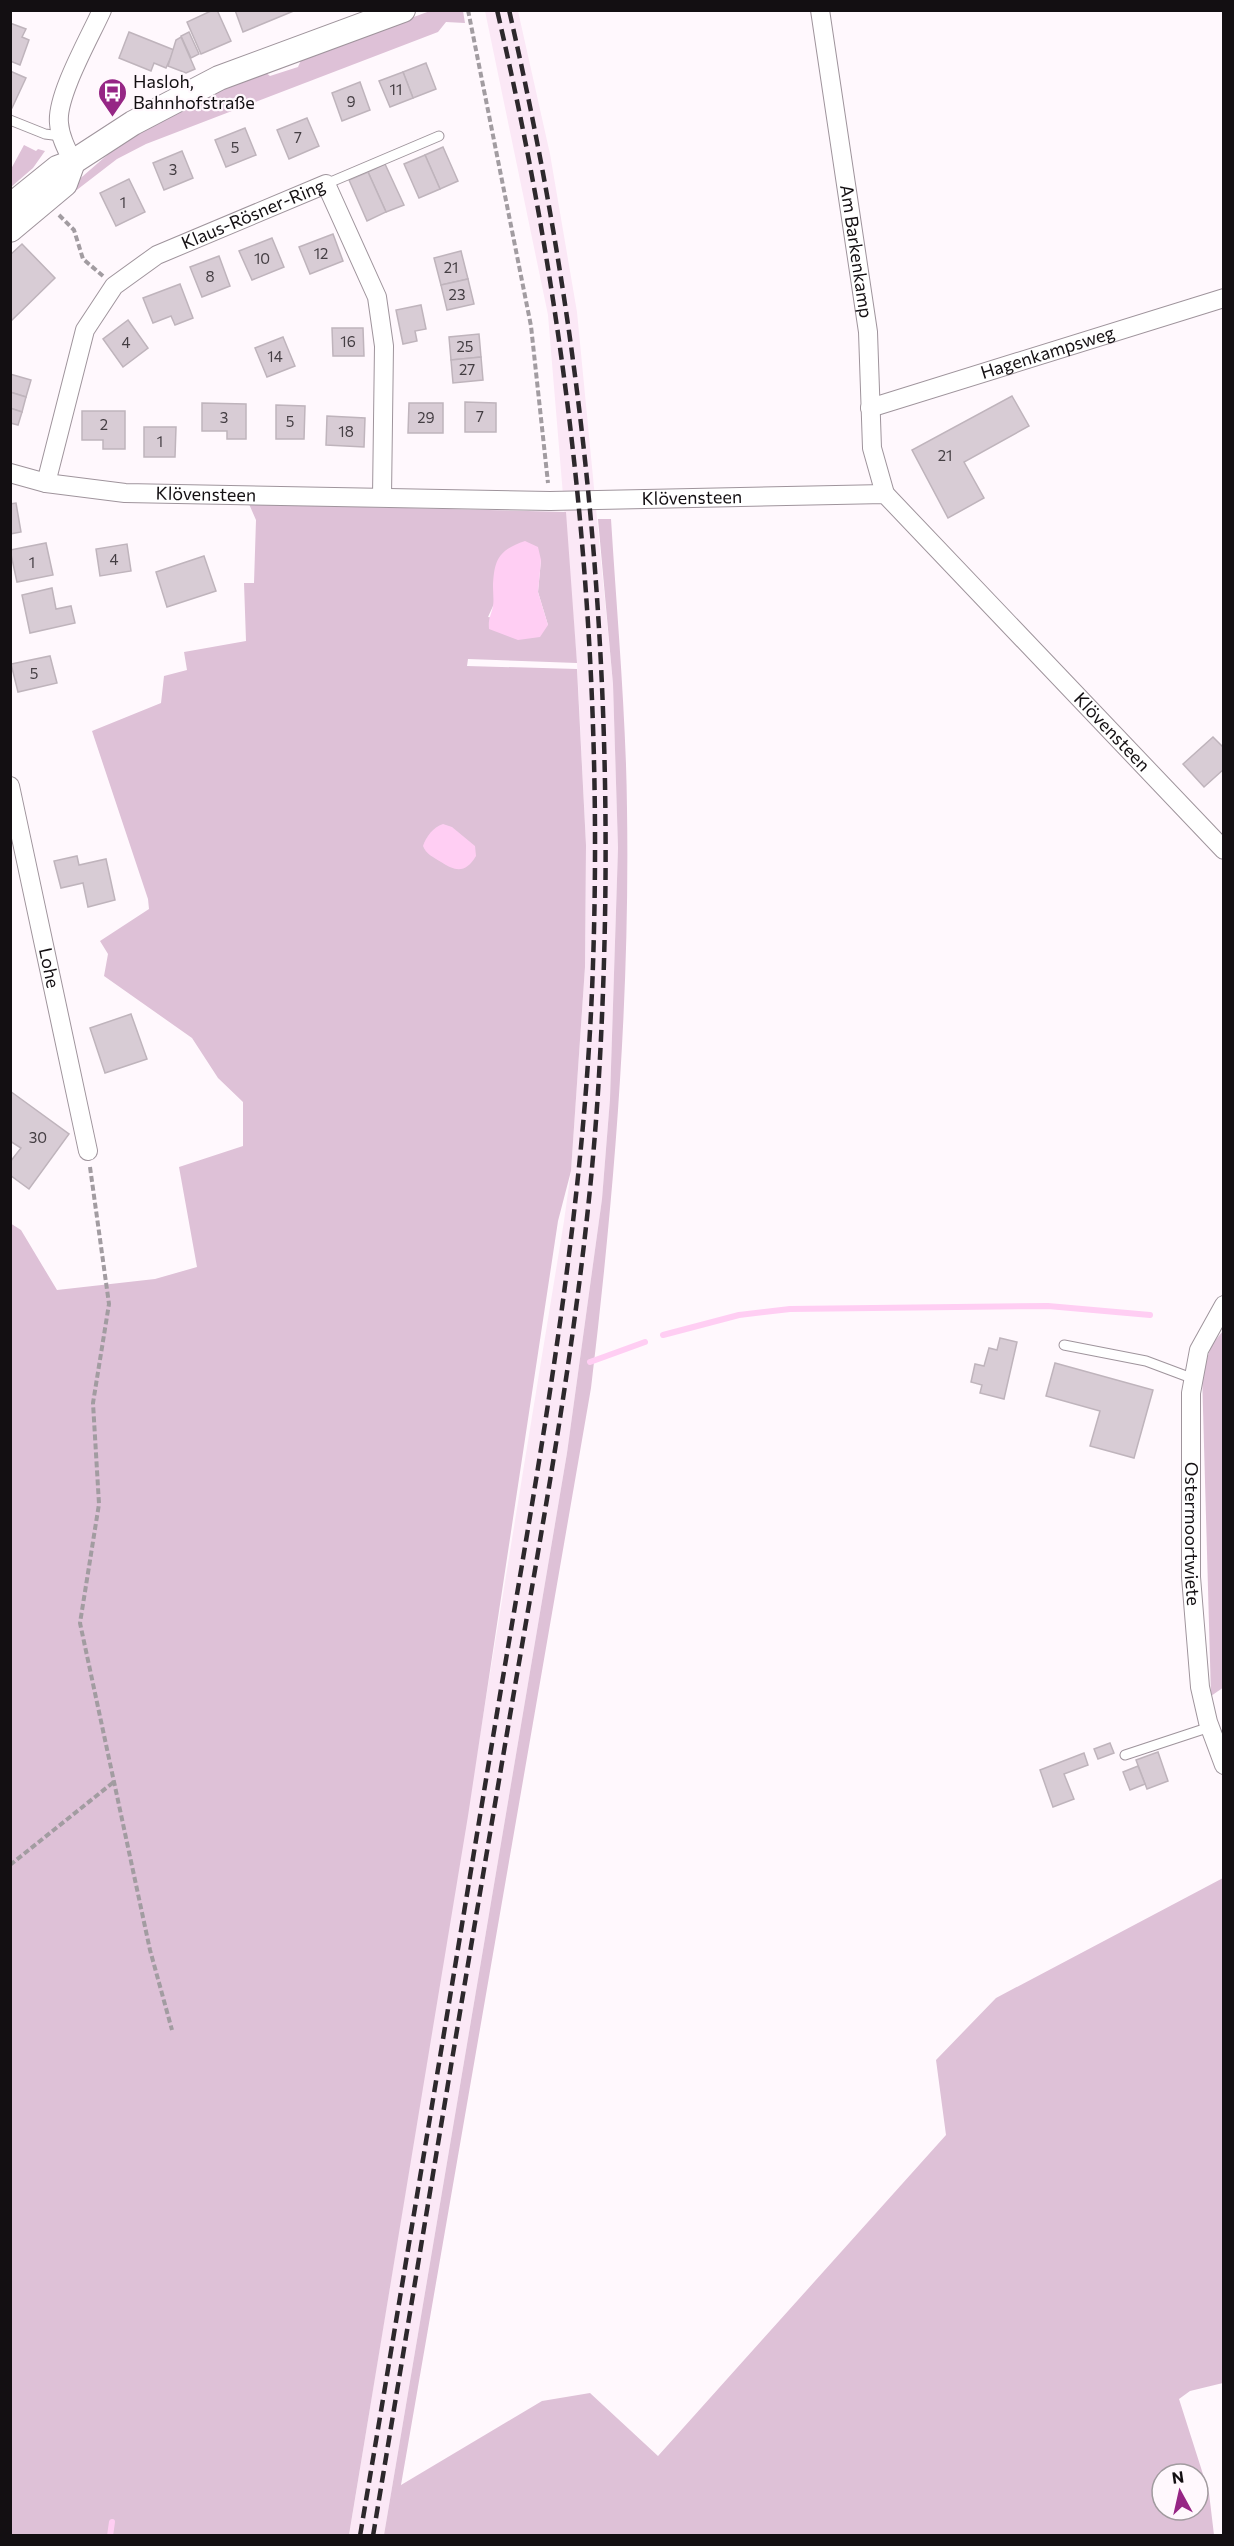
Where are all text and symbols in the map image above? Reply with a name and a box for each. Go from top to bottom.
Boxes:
place label: Hasloh, Bahnhofstraße [133,70,255,113]
bus stop icon: Hasloh, Bahnhofstraße [96,76,128,118]
house number: 11 [390,80,402,98]
house number: 9 [346,92,356,110]
house number: 7 [294,128,302,146]
house number: 5 [231,138,239,156]
house number: 3 [169,160,177,178]
street label: Klaus-Rösner-Ring [178,174,328,254]
street label: Am Barkenkamp [836,183,878,319]
house number: 1 [120,193,126,211]
house number: 12 [314,244,328,262]
house number: 10 [254,249,270,267]
house number: 21 [444,258,458,276]
house number: 8 [205,267,215,285]
house number: 23 [449,285,465,303]
street label: Hagenkampsweg [978,321,1117,383]
house number: 16 [340,332,356,350]
house number: 4 [122,333,131,351]
house number: 25 [457,337,473,355]
house number: 14 [267,347,283,365]
house number: 27 [459,360,475,378]
house number: 7 [476,407,484,425]
house number: 3 [220,408,228,426]
house number: 29 [417,408,435,426]
house number: 5 [286,412,294,430]
house number: 2 [100,415,108,433]
house number: 18 [338,422,354,440]
house number: 1 [157,432,163,450]
house number: 21 [938,446,952,464]
street label: Klövensteen [156,482,256,505]
street label: Klövensteen [641,485,742,509]
house number: 4 [110,550,119,568]
house number: 1 [29,553,35,571]
house number: 5 [30,664,38,682]
street label: Klövensteen [1070,687,1155,775]
street label: Lohe [35,945,65,990]
house number: 30 [29,1128,47,1146]
street label: Ostermoortwiete [1181,1462,1205,1606]
north arrow [1150,2462,1210,2522]
text: N [1171,2466,1185,2487]

